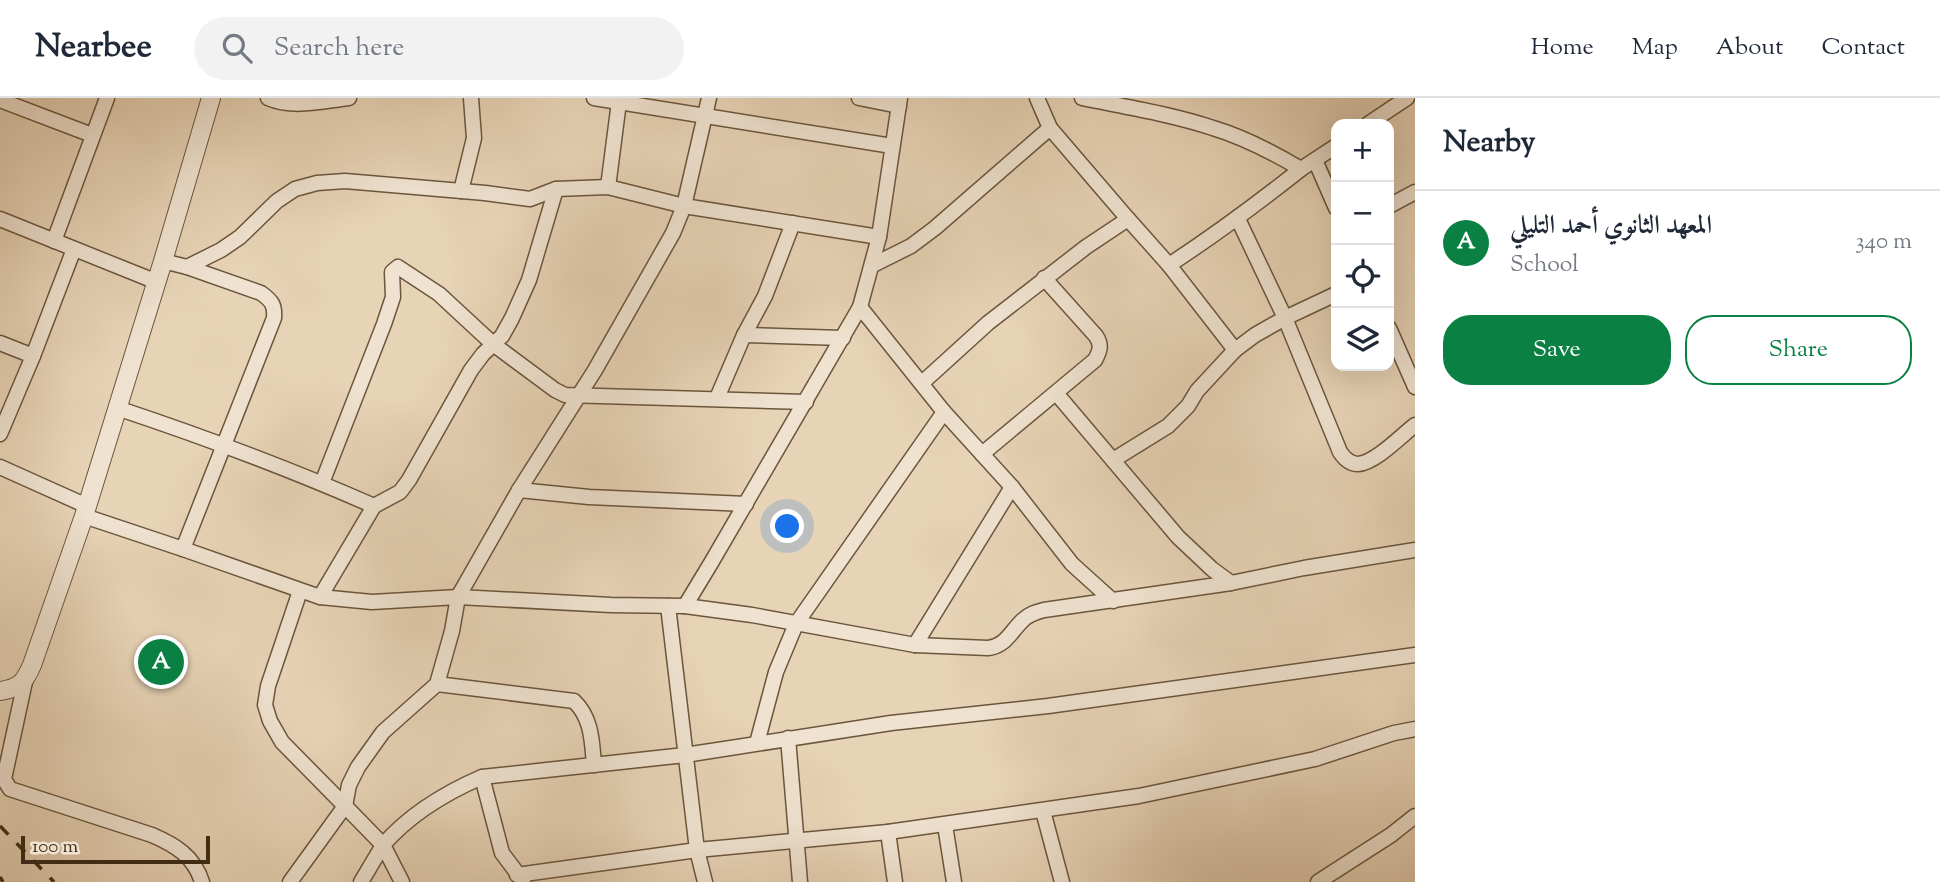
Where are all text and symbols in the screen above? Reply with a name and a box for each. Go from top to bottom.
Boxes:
search box [194,17,684,80]
text: Nearbee [35,24,152,72]
icon: search [218,29,256,67]
text: Search here [274,30,404,67]
text: Home [1531,31,1594,65]
text: Map [1632,31,1678,65]
text: About [1716,31,1783,65]
text: Contact [1821,31,1905,65]
map controls [1331,119,1394,371]
button: + [1331,119,1394,182]
text: Nearby [1443,122,1535,165]
button: − [1331,182,1394,245]
text: المعهد الثانوي أحمد التليلي [1510,208,1712,245]
text: A [1457,226,1475,259]
text: 340 m [1855,226,1912,259]
button: locate [1331,245,1394,308]
text: School [1510,249,1579,282]
button: layers [1331,308,1394,371]
button: Save [1443,315,1671,385]
button: Share [1685,315,1912,385]
your location [770,509,804,543]
pin: A [138,636,184,688]
scale bar [21,833,210,865]
text: 100 m [32,834,78,861]

